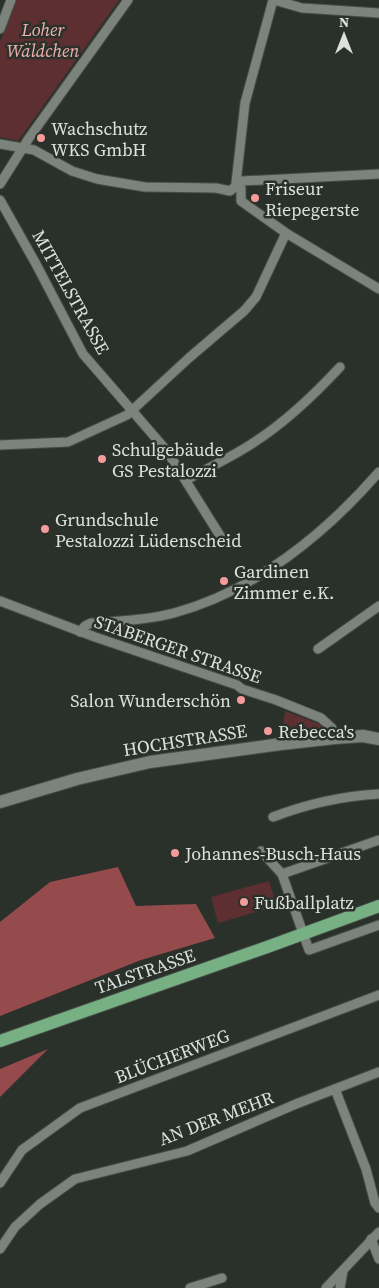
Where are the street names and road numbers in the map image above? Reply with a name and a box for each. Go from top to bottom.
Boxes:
street label: MITTELSTRASSE [26,225,116,359]
street label: STABERGER STRASSE [91,609,265,689]
street label: HOCHSTRASSE [121,718,249,762]
street label: TALSTRASSE [92,942,199,1000]
street label: BLÜCHERWEG [111,1023,233,1089]
street label: AN DER MEHR [155,1085,277,1151]

